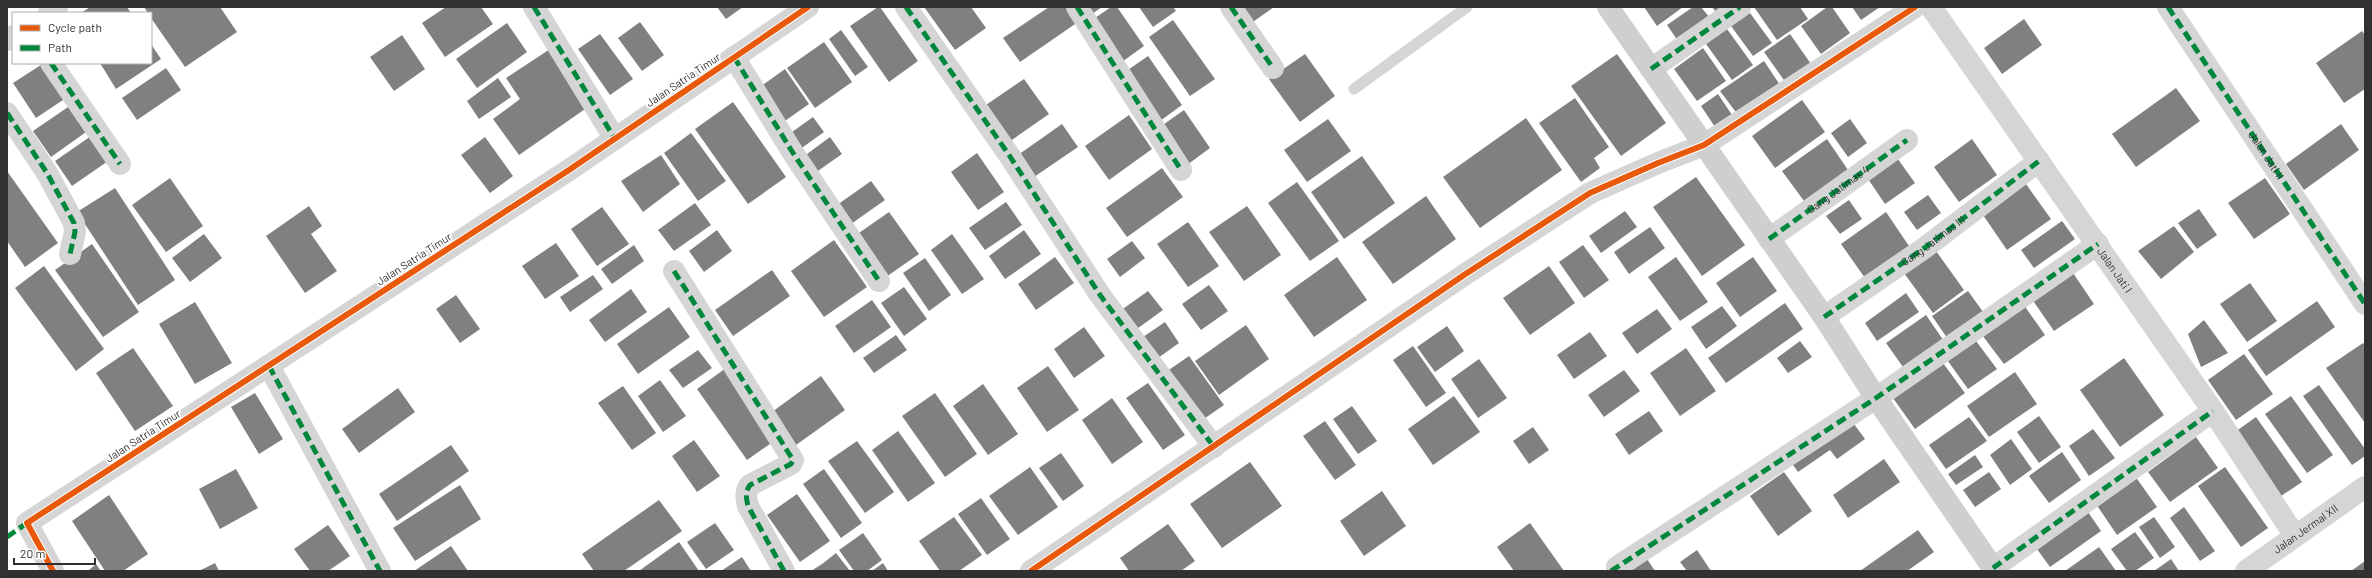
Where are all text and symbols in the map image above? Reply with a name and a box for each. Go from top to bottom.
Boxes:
legend [12,12,152,64]
text: Cycle path [48,20,102,34]
text: Path [48,40,72,54]
street label: Jalan Satria Timur [643,50,722,109]
street label: Jalan Jati II [2246,129,2287,182]
street label: Gang Jatimas 4 [1804,162,1871,216]
street label: Gang Jatimas III [1898,213,1967,268]
street label: Jalan Satria Timur [374,229,454,288]
street label: Jalan Jati I [2095,245,2135,295]
street label: Jalan Satria Timur [103,406,183,465]
street label: Jalan Jermal XII [2270,501,2340,556]
scale bar [14,540,95,566]
text: 20 m [20,546,46,560]

